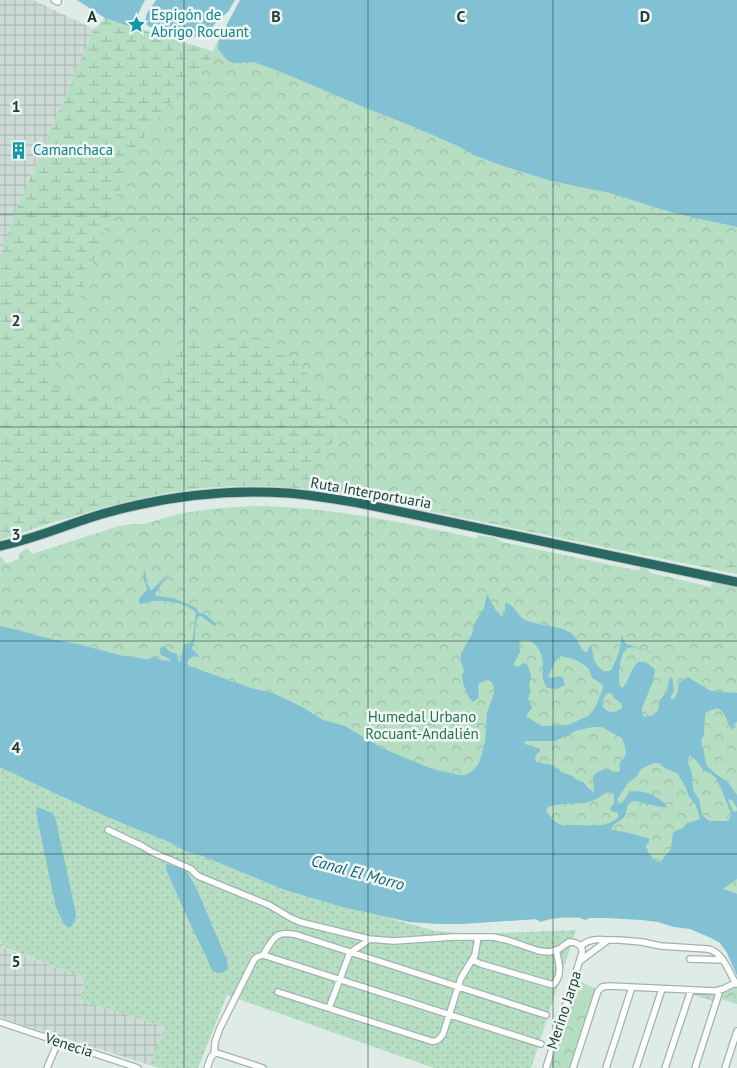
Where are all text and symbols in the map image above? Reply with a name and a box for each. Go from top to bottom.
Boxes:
place label: Espigón de Abrigo Rocuant [151,5,249,41]
text: A [87,6,97,26]
text: B [271,6,281,26]
text: C [457,6,466,26]
text: D [640,6,650,26]
place icon: Espigón de Abrigo Rocuant [127,14,147,34]
text: 1 [11,96,21,116]
building icon: Camanchaca [9,140,29,160]
place label: Camanchaca [33,140,113,159]
text: 2 [11,310,21,330]
street label: Ruta Interportuaria [309,473,433,512]
text: 3 [11,524,21,544]
park label: Humedal Urbano Rocuant-Andalién [365,707,479,743]
text: 4 [11,737,21,757]
water label: Canal El Morro [309,850,407,894]
text: 5 [11,951,21,971]
street label: Merino Jarpa [542,968,585,1051]
street label: Venecia [42,1028,95,1061]

